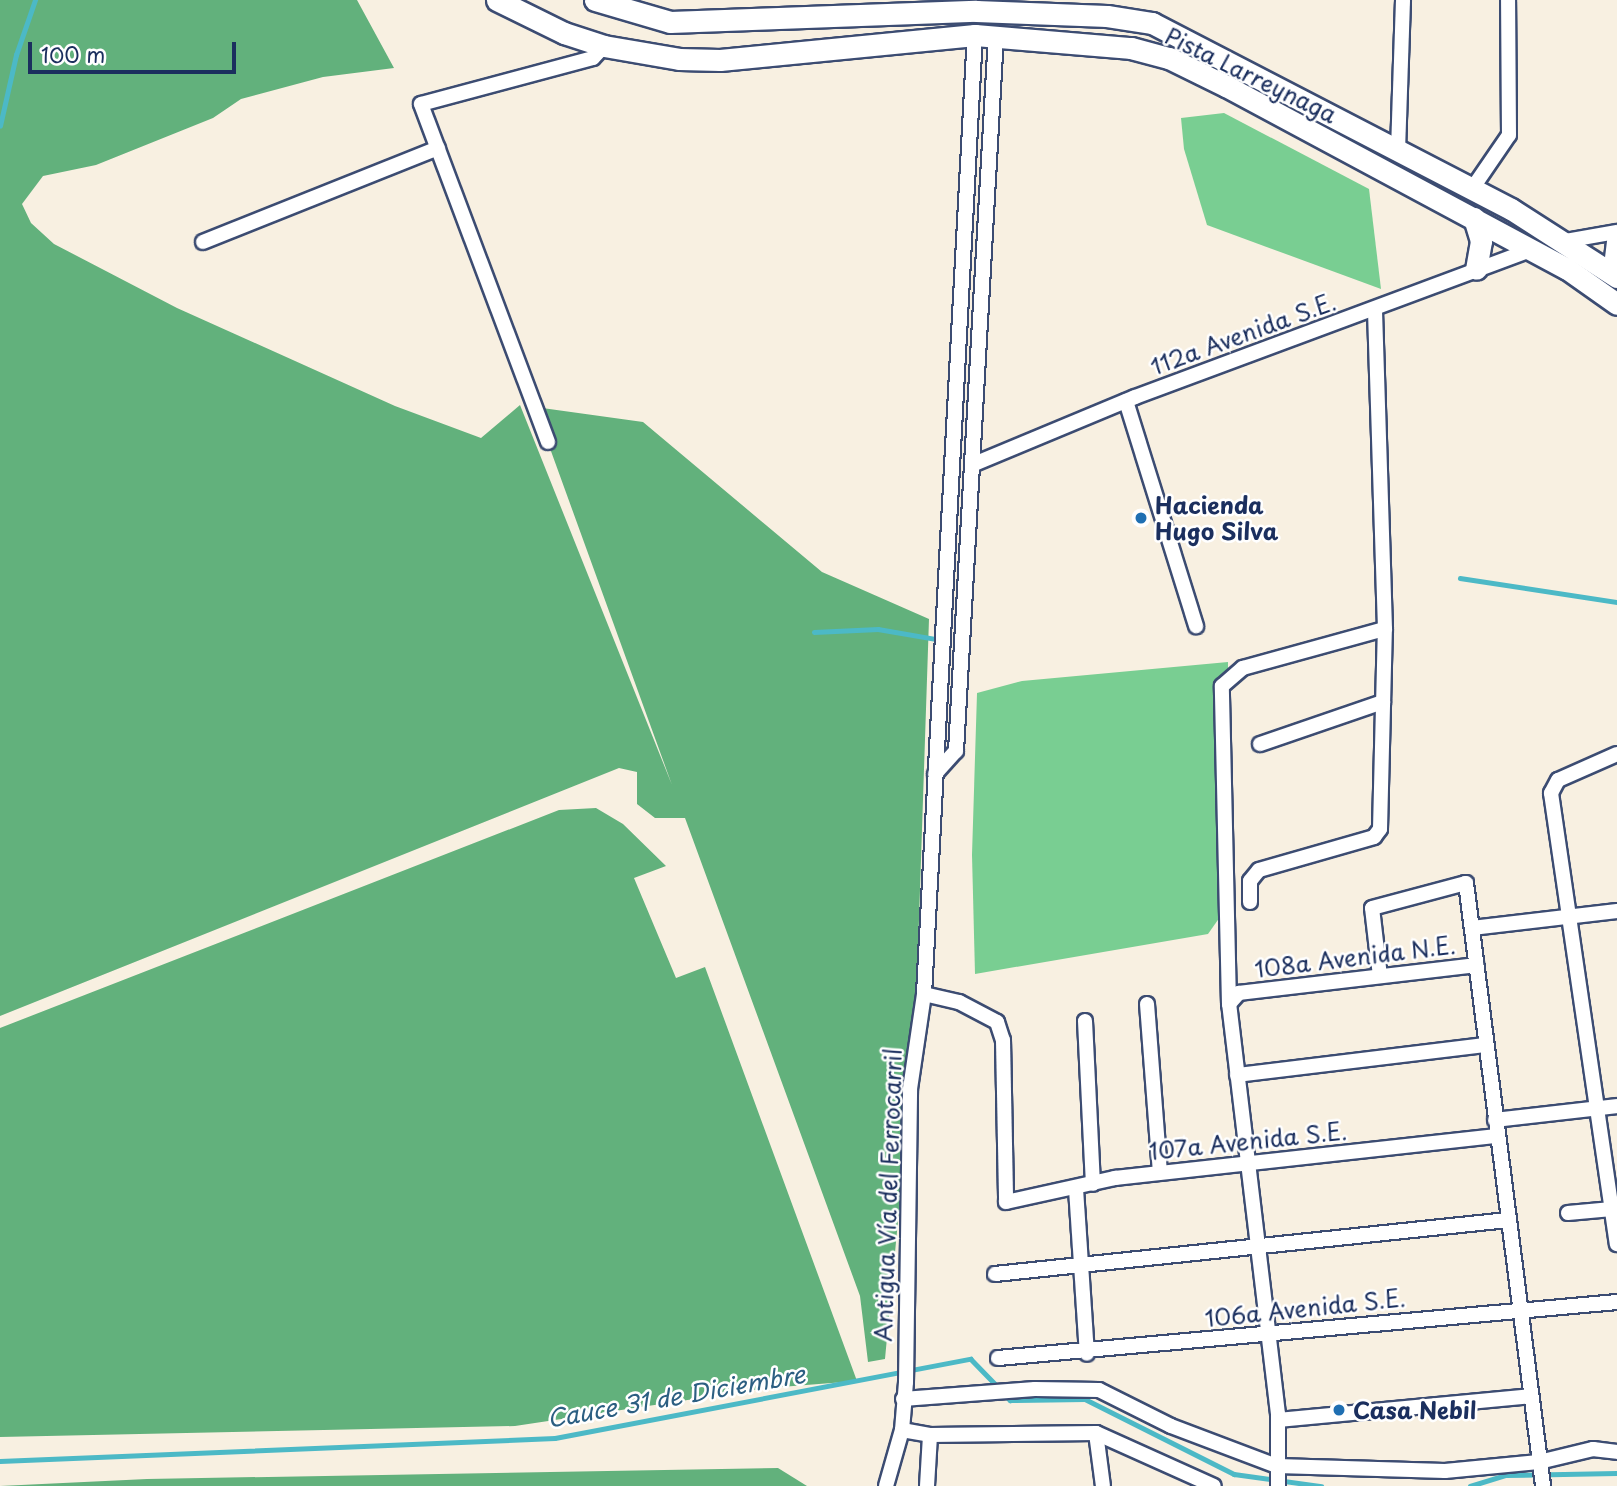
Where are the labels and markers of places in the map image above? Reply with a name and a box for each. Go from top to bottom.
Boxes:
place label: Hacienda Hugo Silva [1155,491,1279,545]
marker: Hacienda Hugo Silva [1133,510,1149,526]
place label: Casa Nebil [1353,1396,1477,1424]
marker: Casa Nebil [1331,1402,1347,1418]

